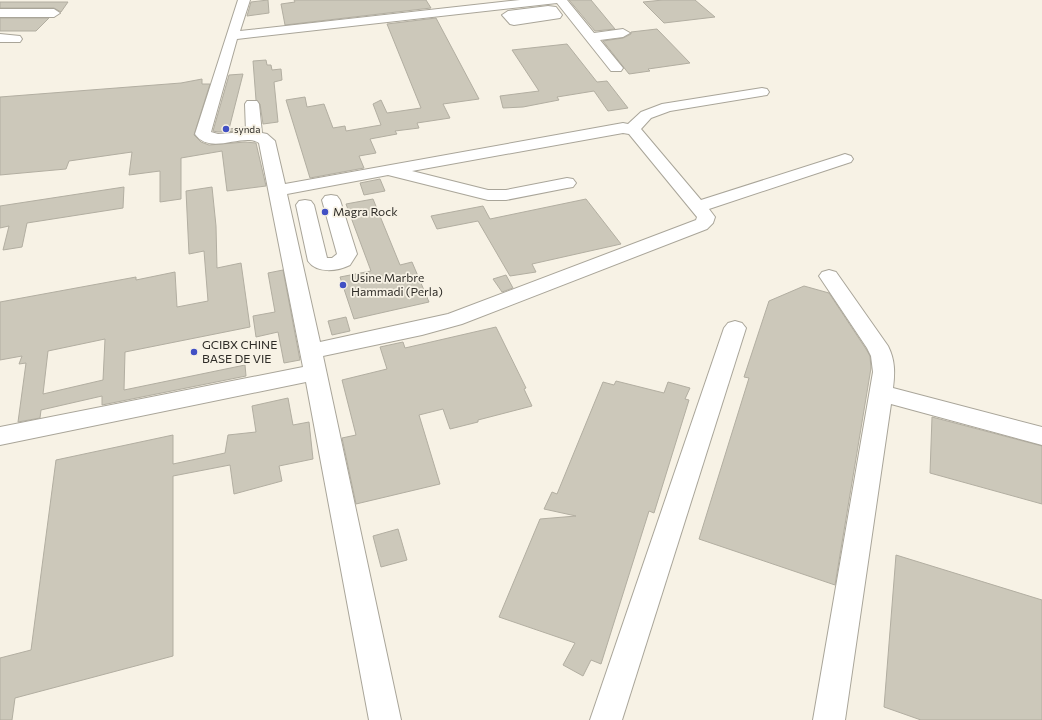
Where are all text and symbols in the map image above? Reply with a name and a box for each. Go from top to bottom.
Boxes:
place label: synda [234,123,260,135]
marker: synda [221,124,231,134]
place label: Magra Rock [333,204,398,218]
marker: Magra Rock [320,207,330,217]
place label: Usine Marbre Hammadi (Perla) [351,270,443,298]
marker: Usine Marbre Hammadi (Perla) [338,280,348,290]
place label: GCIBX CHINE BASE DE VIE [202,337,277,365]
marker: GCIBX CHINE BASE DE VIE [189,347,199,357]

